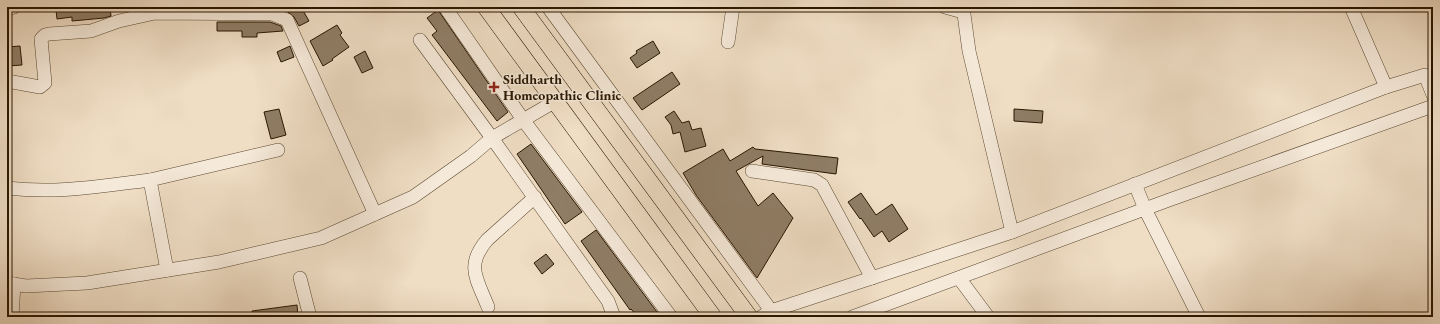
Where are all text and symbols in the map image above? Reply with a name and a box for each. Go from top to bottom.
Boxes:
place label: Siddharth Homeopathic Clinic [503,70,622,104]
marker: Siddharth Homeopathic Clinic [488,81,500,93]

